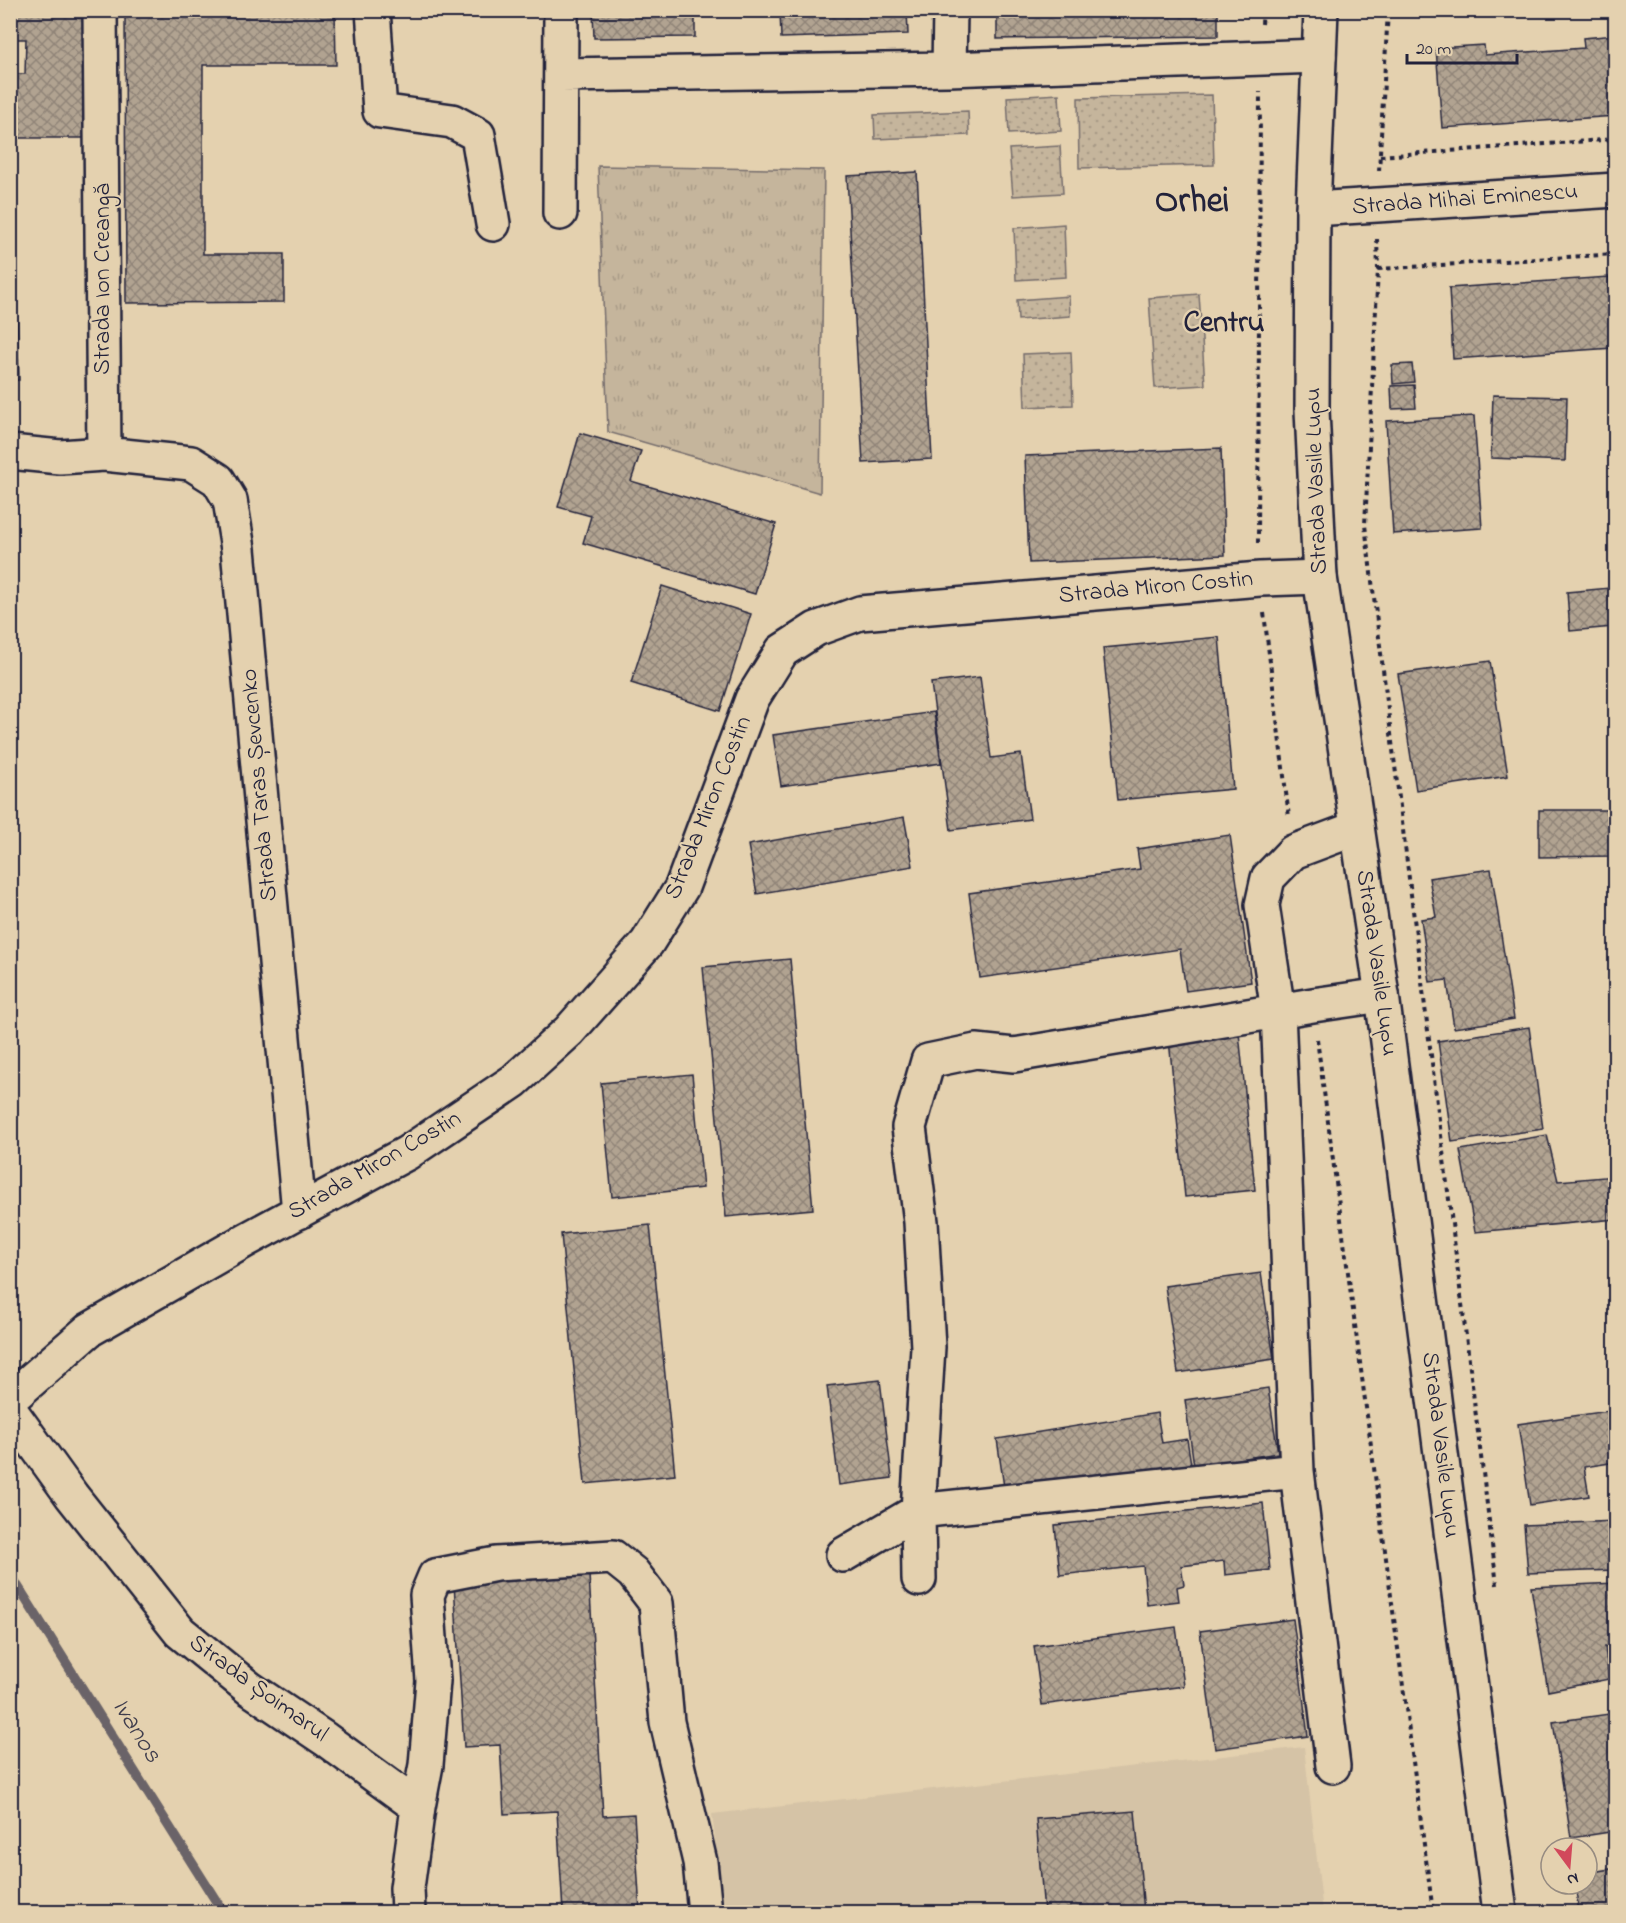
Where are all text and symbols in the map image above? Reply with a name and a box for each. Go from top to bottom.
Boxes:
scale bar [1407,27,1516,65]
text: 20 m [1416,37,1451,63]
street label: Strada Mihai Eminescu [1351,175,1579,225]
district label: Orhei [1155,176,1229,229]
street label: Strada Ion Creangă [86,183,121,375]
district label: Centru [1183,302,1265,346]
street label: Strada Vasile Lupu [1296,387,1338,575]
street label: Strada Miron Costin [1057,562,1255,614]
street label: Strada Taras Șevcenko [232,667,288,903]
street label: Strada Miron Costin [656,711,762,905]
street label: Strada Vasile Lupu [1346,868,1406,1058]
street label: Strada Miron Costin [282,1102,468,1230]
street label: Strada Vasile Lupu [1411,1350,1469,1540]
street label: Strada Șoimarul [181,1626,335,1752]
water label: Ivanos [101,1691,171,1771]
north arrow [1539,1836,1599,1896]
text: N [1564,1865,1581,1892]

